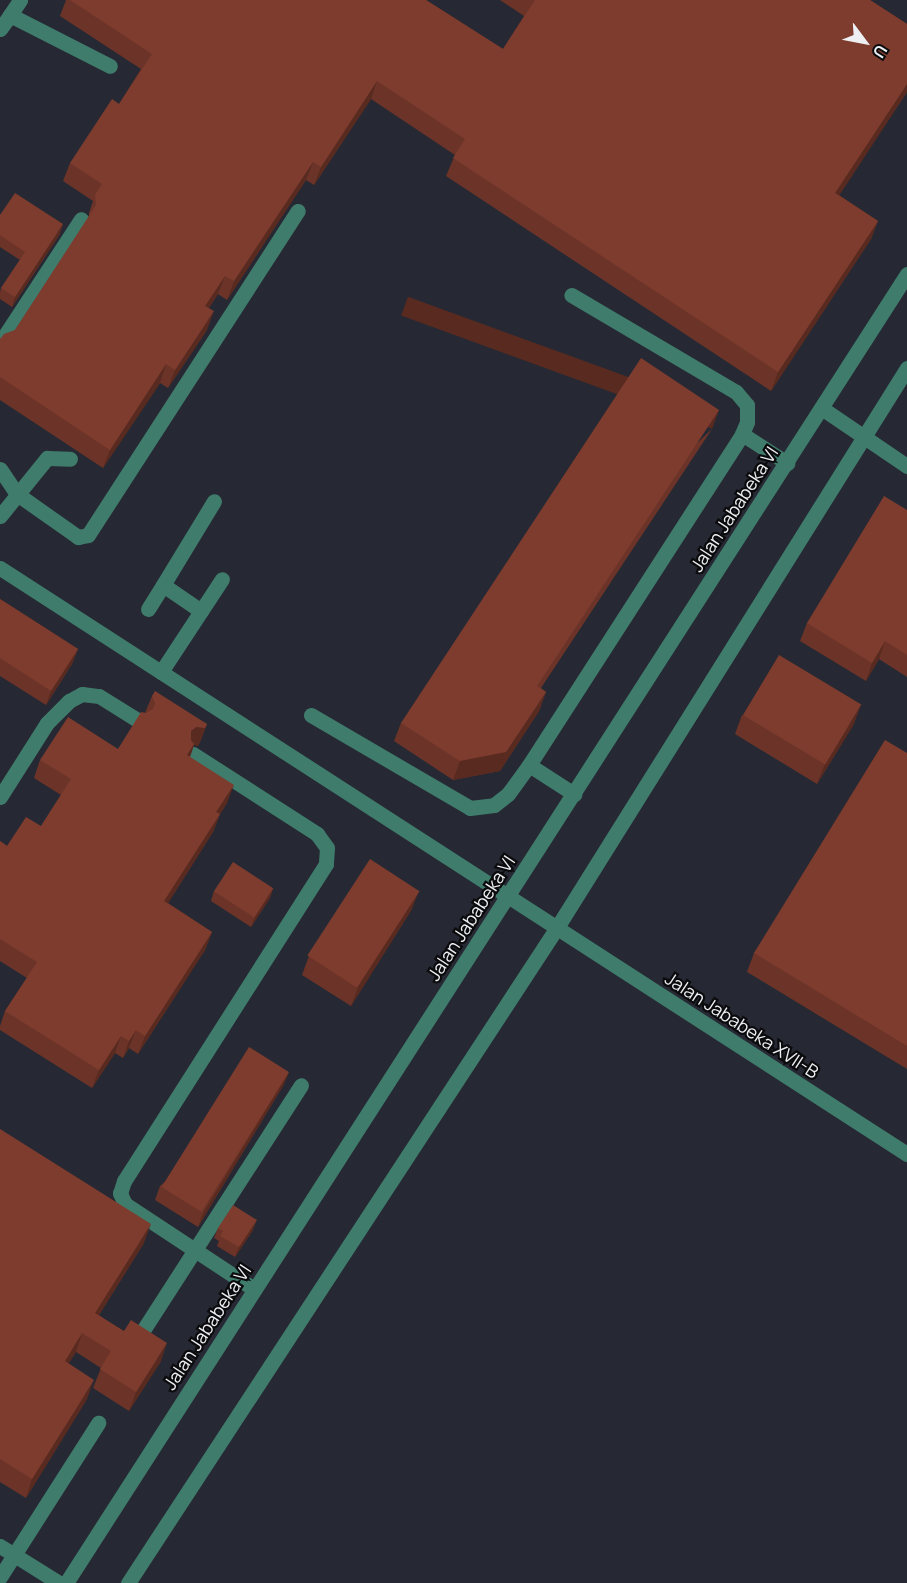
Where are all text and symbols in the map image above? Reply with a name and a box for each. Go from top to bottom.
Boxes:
north arrow [835,12,895,72]
text: U [868,41,893,62]
street label: Jalan Jababeka VI [686,442,782,576]
street label: Jalan Jababeka VI [423,851,519,985]
street label: Jalan Jababeka XVII-B [661,967,823,1083]
street label: Jalan Jababeka VI [159,1260,255,1394]

